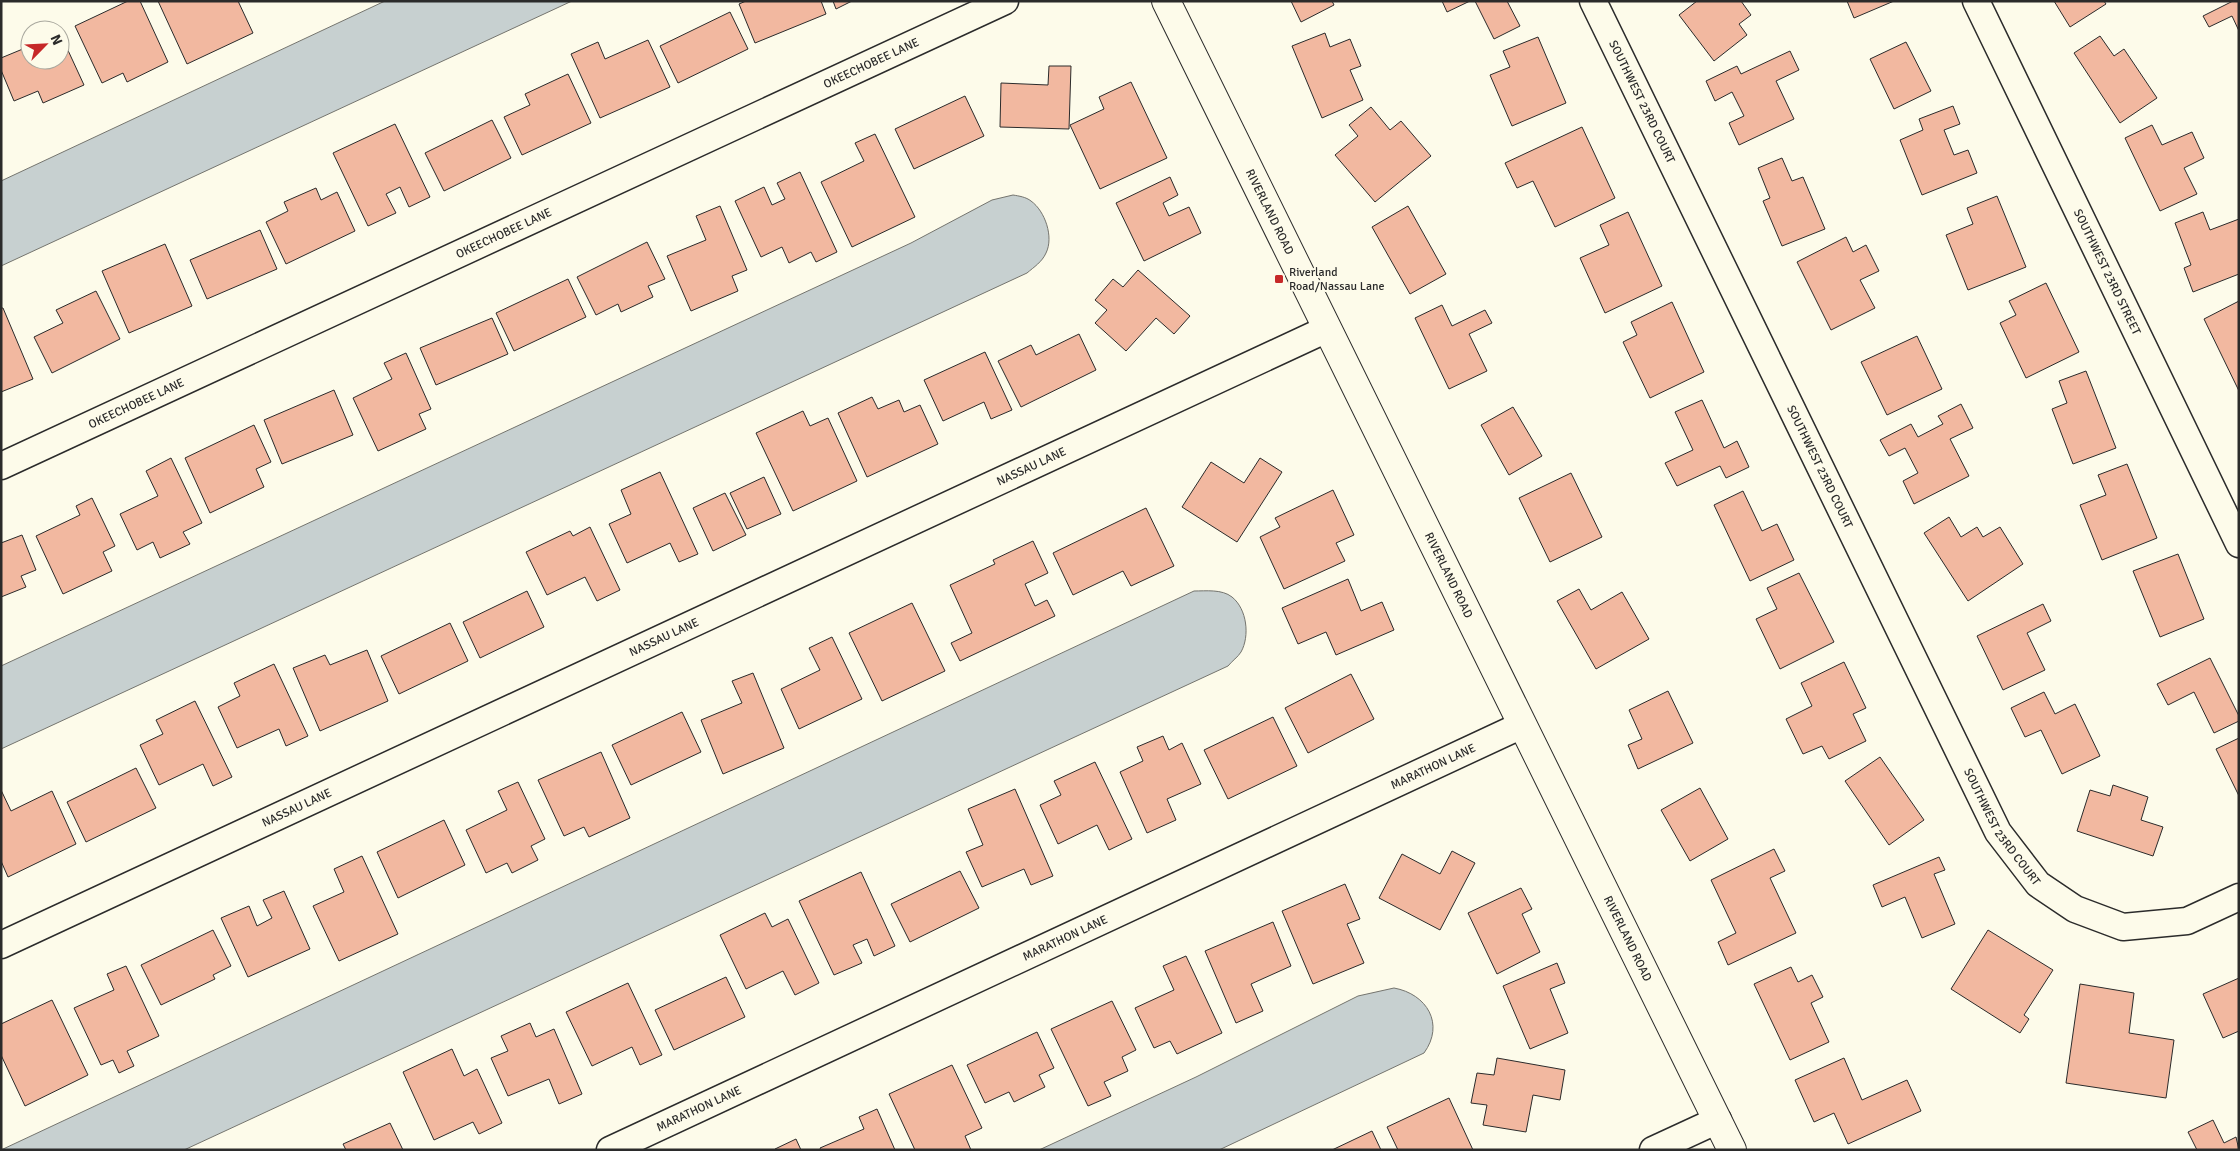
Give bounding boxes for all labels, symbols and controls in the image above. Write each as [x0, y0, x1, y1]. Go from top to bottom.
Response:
north arrow [20, 20, 70, 70]
text: N [47, 32, 66, 48]
street label: OKEECHOBEE LANE [821, 34, 922, 92]
street label: SOUTHWEST 23RD COURT [1606, 38, 1678, 166]
street label: RIVERLAND ROAD [1242, 166, 1297, 257]
street label: OKEECHOBEE LANE [453, 204, 554, 262]
street label: SOUTHWEST 23RD STREET [2070, 206, 2144, 337]
place label: Riverland Road/Nassau Lane [1289, 265, 1385, 294]
marker: Riverland Road/Nassau Lane [1273, 273, 1285, 285]
street label: OKEECHOBEE LANE [86, 375, 187, 432]
street label: SOUTHWEST 23RD COURT [1784, 403, 1856, 531]
street label: NASSAU LANE [994, 444, 1069, 489]
street label: RIVERLAND ROAD [1421, 530, 1476, 621]
street label: NASSAU LANE [627, 614, 701, 660]
street label: MARATHON LANE [1388, 740, 1478, 793]
street label: SOUTHWEST 23RD COURT [1961, 766, 2044, 888]
street label: NASSAU LANE [259, 785, 334, 830]
street label: RIVERLAND ROAD [1600, 893, 1655, 984]
street label: MARATHON LANE [1020, 912, 1110, 964]
street label: MARATHON LANE [654, 1082, 744, 1135]

